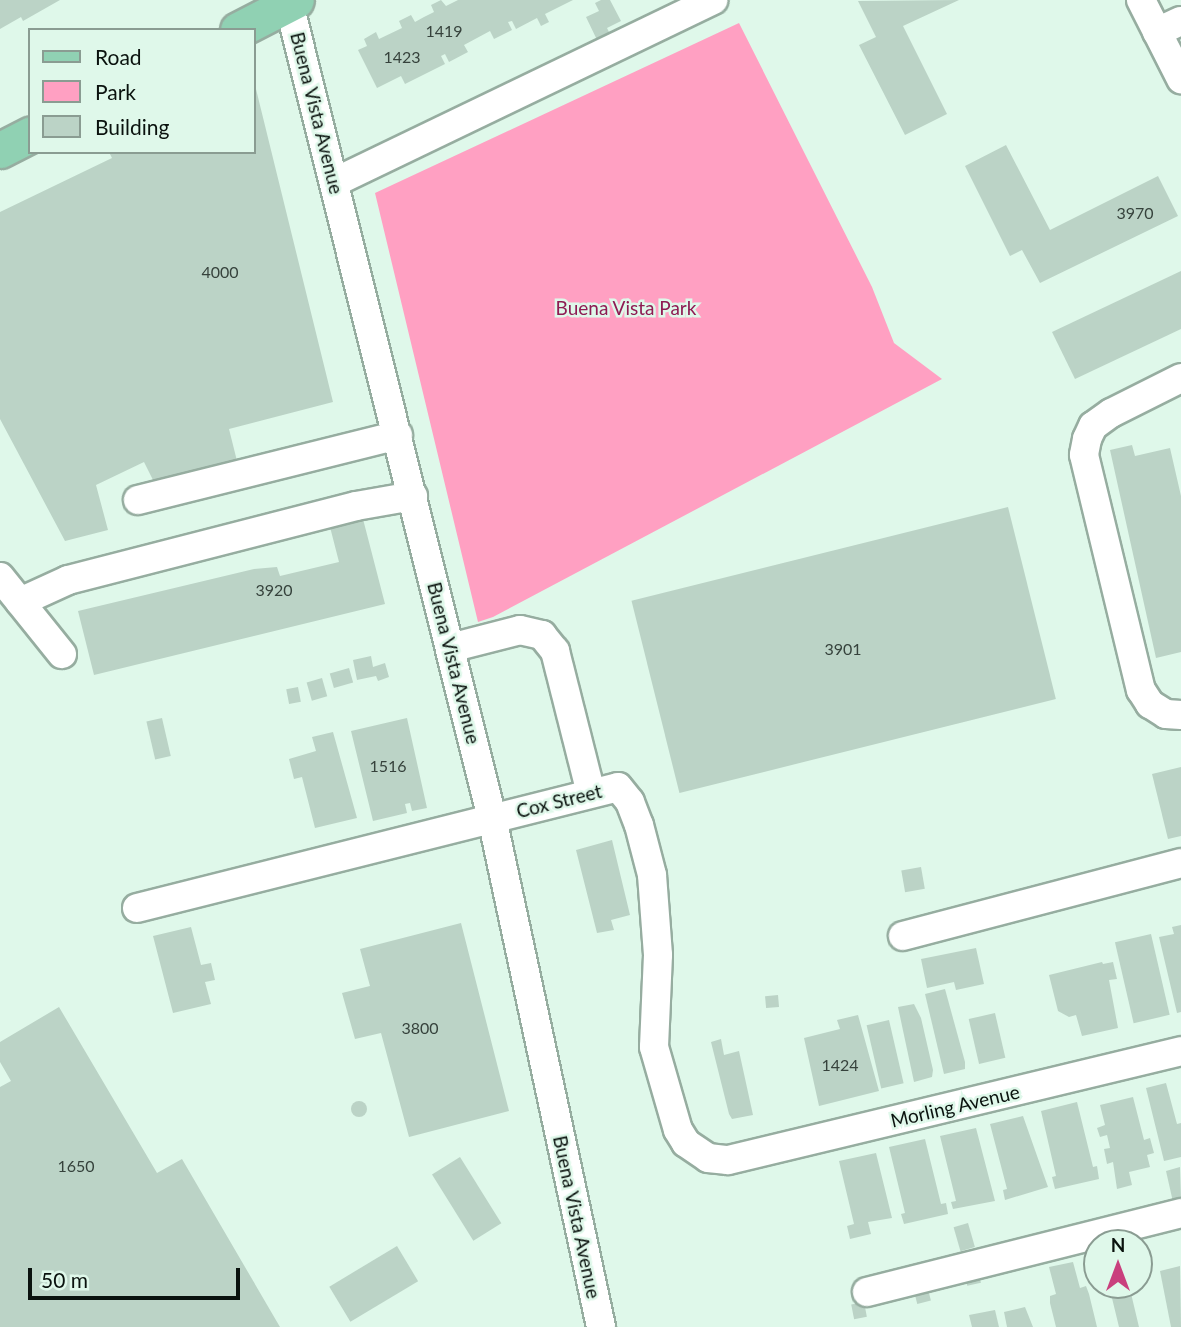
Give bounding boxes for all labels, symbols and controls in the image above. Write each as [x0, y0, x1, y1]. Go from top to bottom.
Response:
house number: 1419 [425, 21, 463, 41]
legend [28, 28, 256, 154]
street label: Buena Vista Avenue [286, 29, 348, 197]
text: Road [95, 44, 142, 69]
house number: 1423 [383, 47, 421, 67]
text: Park [95, 79, 136, 104]
text: Building [95, 114, 170, 139]
house number: 3970 [1116, 203, 1154, 223]
house number: 4000 [201, 262, 239, 282]
park label: Buena Vista Park [555, 297, 697, 319]
street label: Buena Vista Avenue [423, 579, 485, 747]
house number: 3920 [255, 580, 293, 600]
house number: 3901 [824, 639, 862, 659]
house number: 1516 [369, 756, 407, 776]
street label: Cox Street [514, 779, 604, 823]
house number: 3800 [401, 1018, 439, 1038]
house number: 1424 [821, 1055, 859, 1075]
street label: Morling Avenue [888, 1080, 1022, 1132]
street label: Buena Vista Avenue [548, 1133, 606, 1301]
house number: 1650 [57, 1156, 95, 1176]
north arrow [1083, 1229, 1153, 1299]
text: N [1111, 1233, 1125, 1256]
scale bar [32, 1254, 243, 1298]
text: 50 m [41, 1267, 88, 1292]

